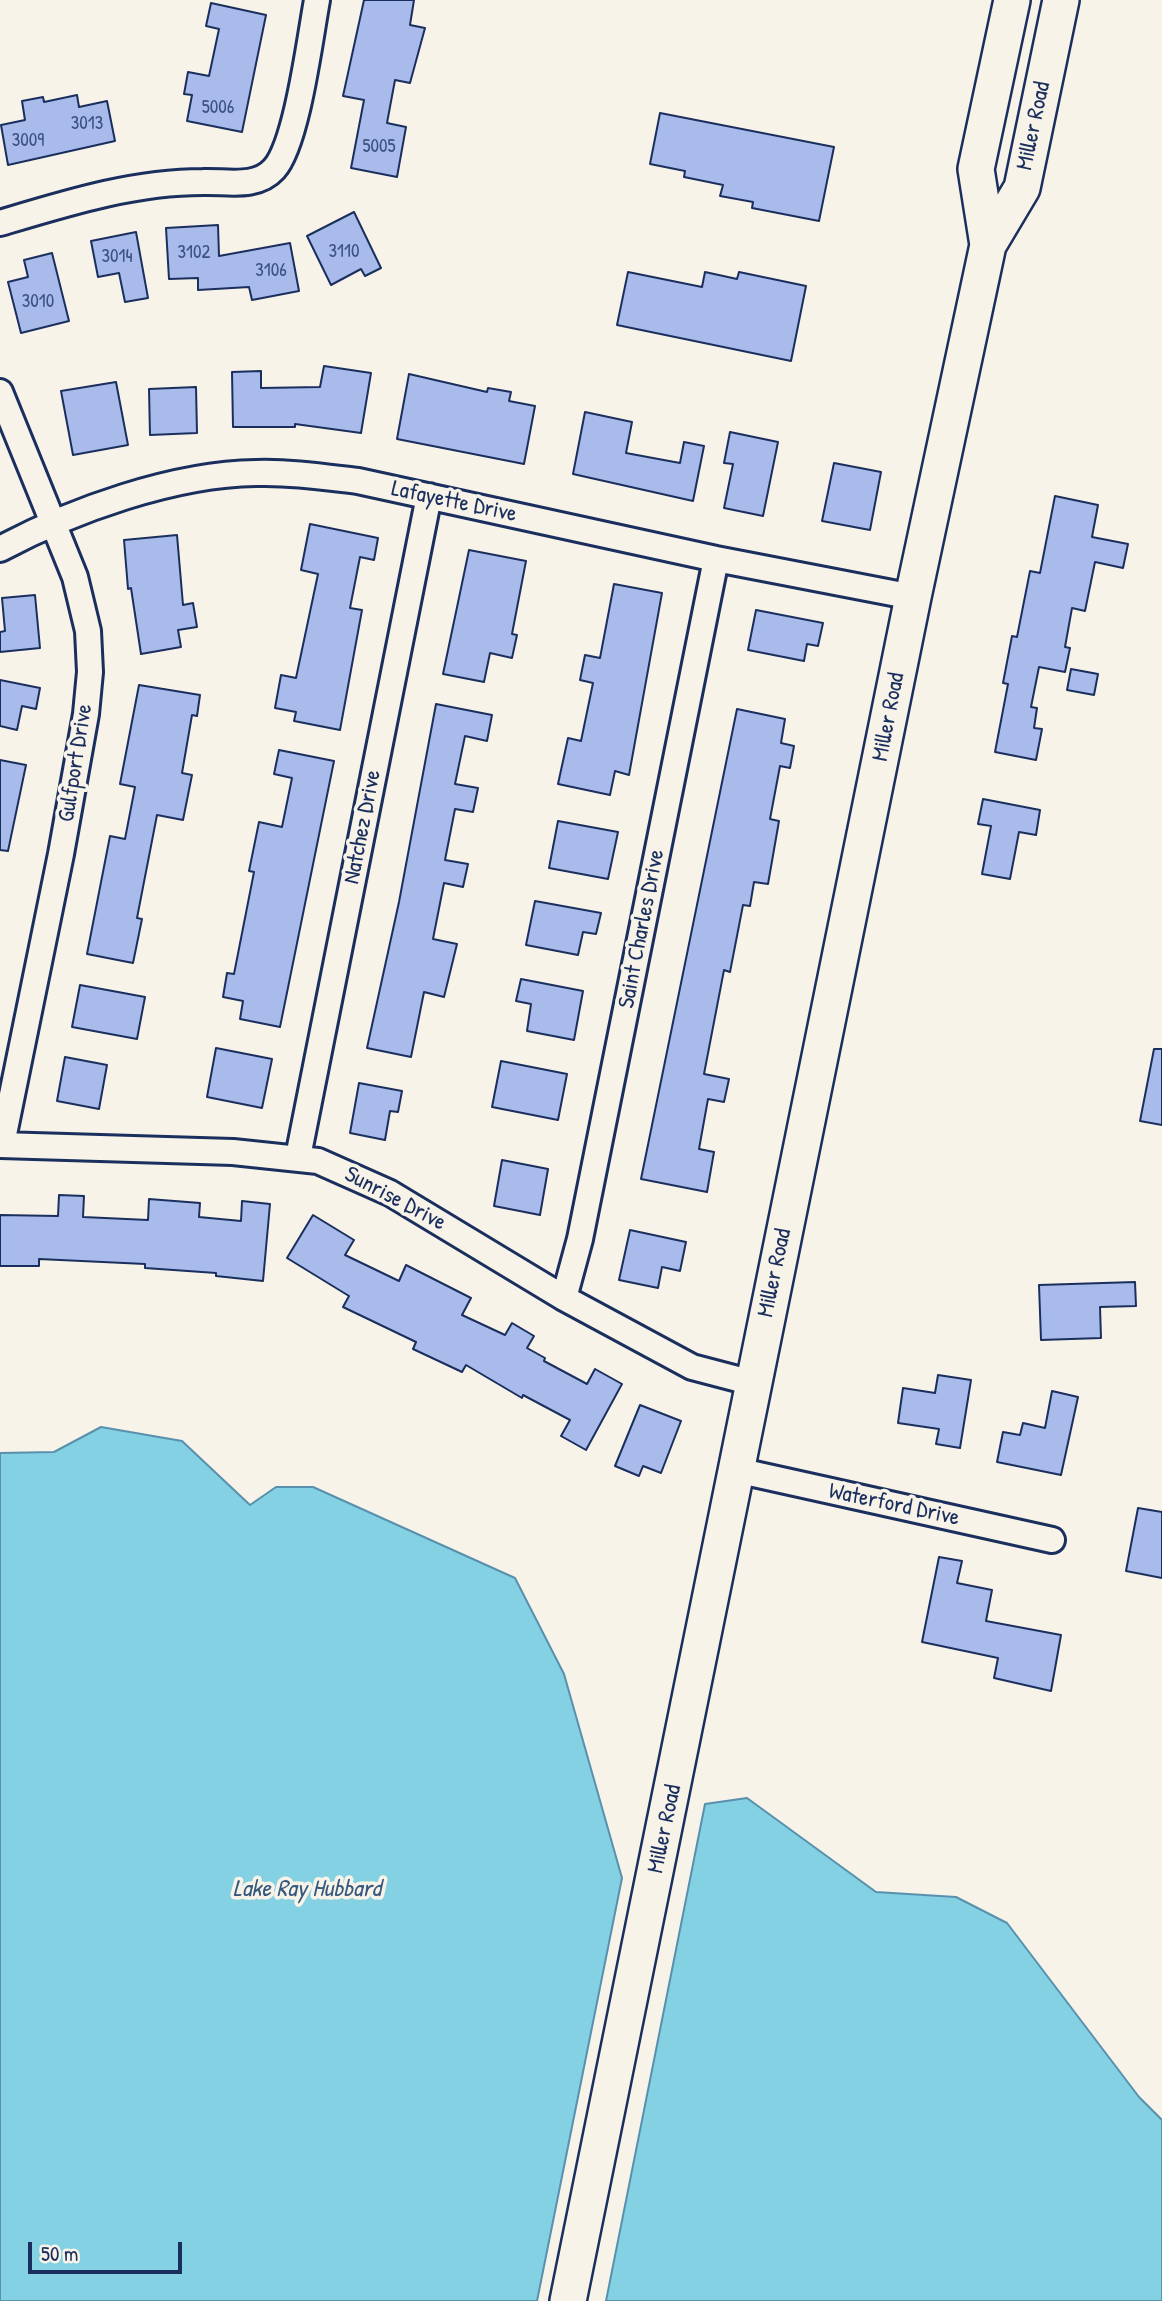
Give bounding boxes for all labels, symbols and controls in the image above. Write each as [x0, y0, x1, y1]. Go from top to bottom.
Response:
street label: Miller Road [1011, 79, 1057, 173]
house number: 5006 [202, 97, 234, 119]
house number: 3013 [71, 113, 103, 135]
house number: 3009 [12, 130, 44, 152]
house number: 5005 [362, 136, 396, 158]
house number: 3110 [329, 241, 359, 263]
house number: 3102 [178, 242, 210, 264]
house number: 3014 [101, 246, 133, 268]
house number: 3106 [255, 260, 287, 282]
house number: 3010 [22, 291, 54, 313]
street label: Lafayette Drive [389, 475, 519, 529]
street label: Miller Road [867, 670, 911, 764]
street label: Gulfport Drive [53, 702, 99, 824]
street label: Natchez Drive [338, 768, 388, 886]
street label: Saint Charles Drive [613, 847, 671, 1011]
street label: Sunrise Drive [340, 1161, 450, 1237]
street label: Miller Road [752, 1226, 798, 1320]
street label: Waterford Drive [826, 1478, 962, 1532]
street label: Miller Road [642, 1782, 688, 1876]
water label: Lake Ray Hubbard [233, 1876, 381, 1904]
scale bar [32, 2228, 186, 2272]
text: 50 m [41, 2239, 78, 2268]

